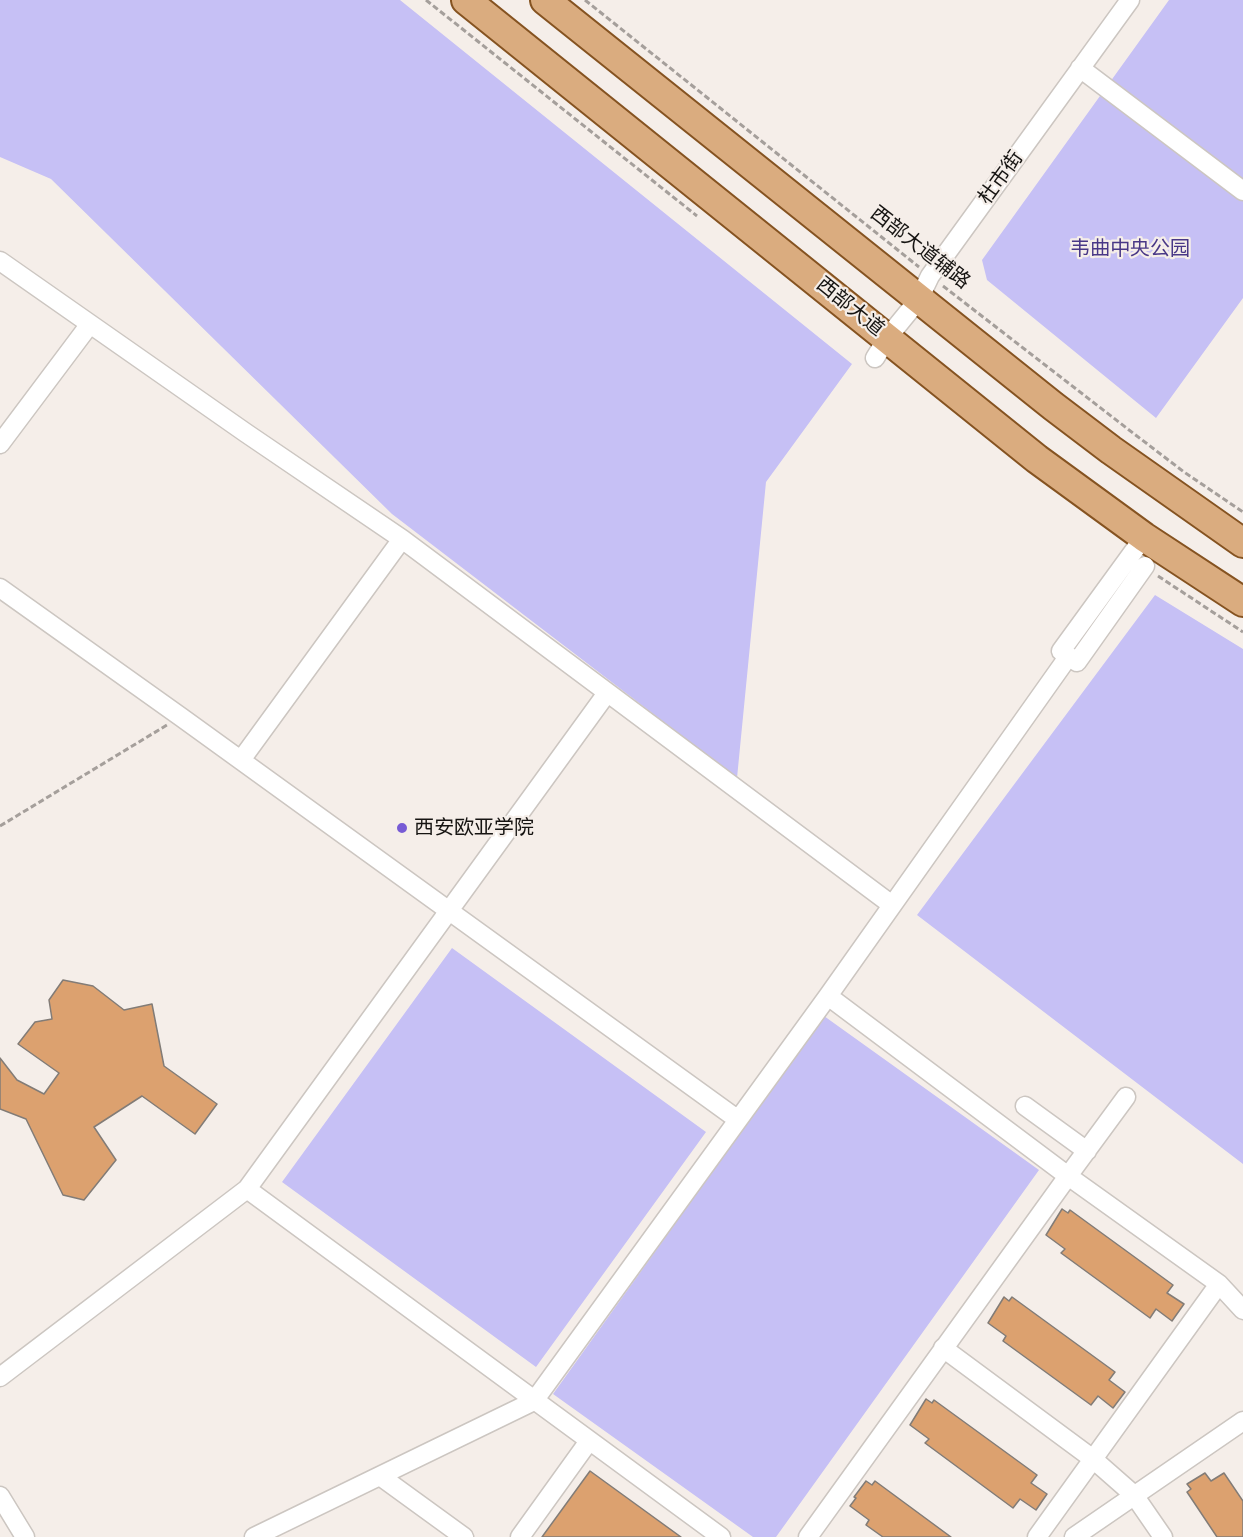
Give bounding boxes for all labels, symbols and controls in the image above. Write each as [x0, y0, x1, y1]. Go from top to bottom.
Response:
street label: 杜市街 [974, 147, 1028, 209]
street label: 西部大道辅路 [865, 202, 975, 294]
park label: 韦曲中央公园 [1070, 237, 1190, 261]
street label: 西部大道 [811, 273, 889, 341]
place label: 西安欧亚学院 [414, 816, 534, 840]
marker: 西安欧亚学院 [395, 821, 409, 835]

